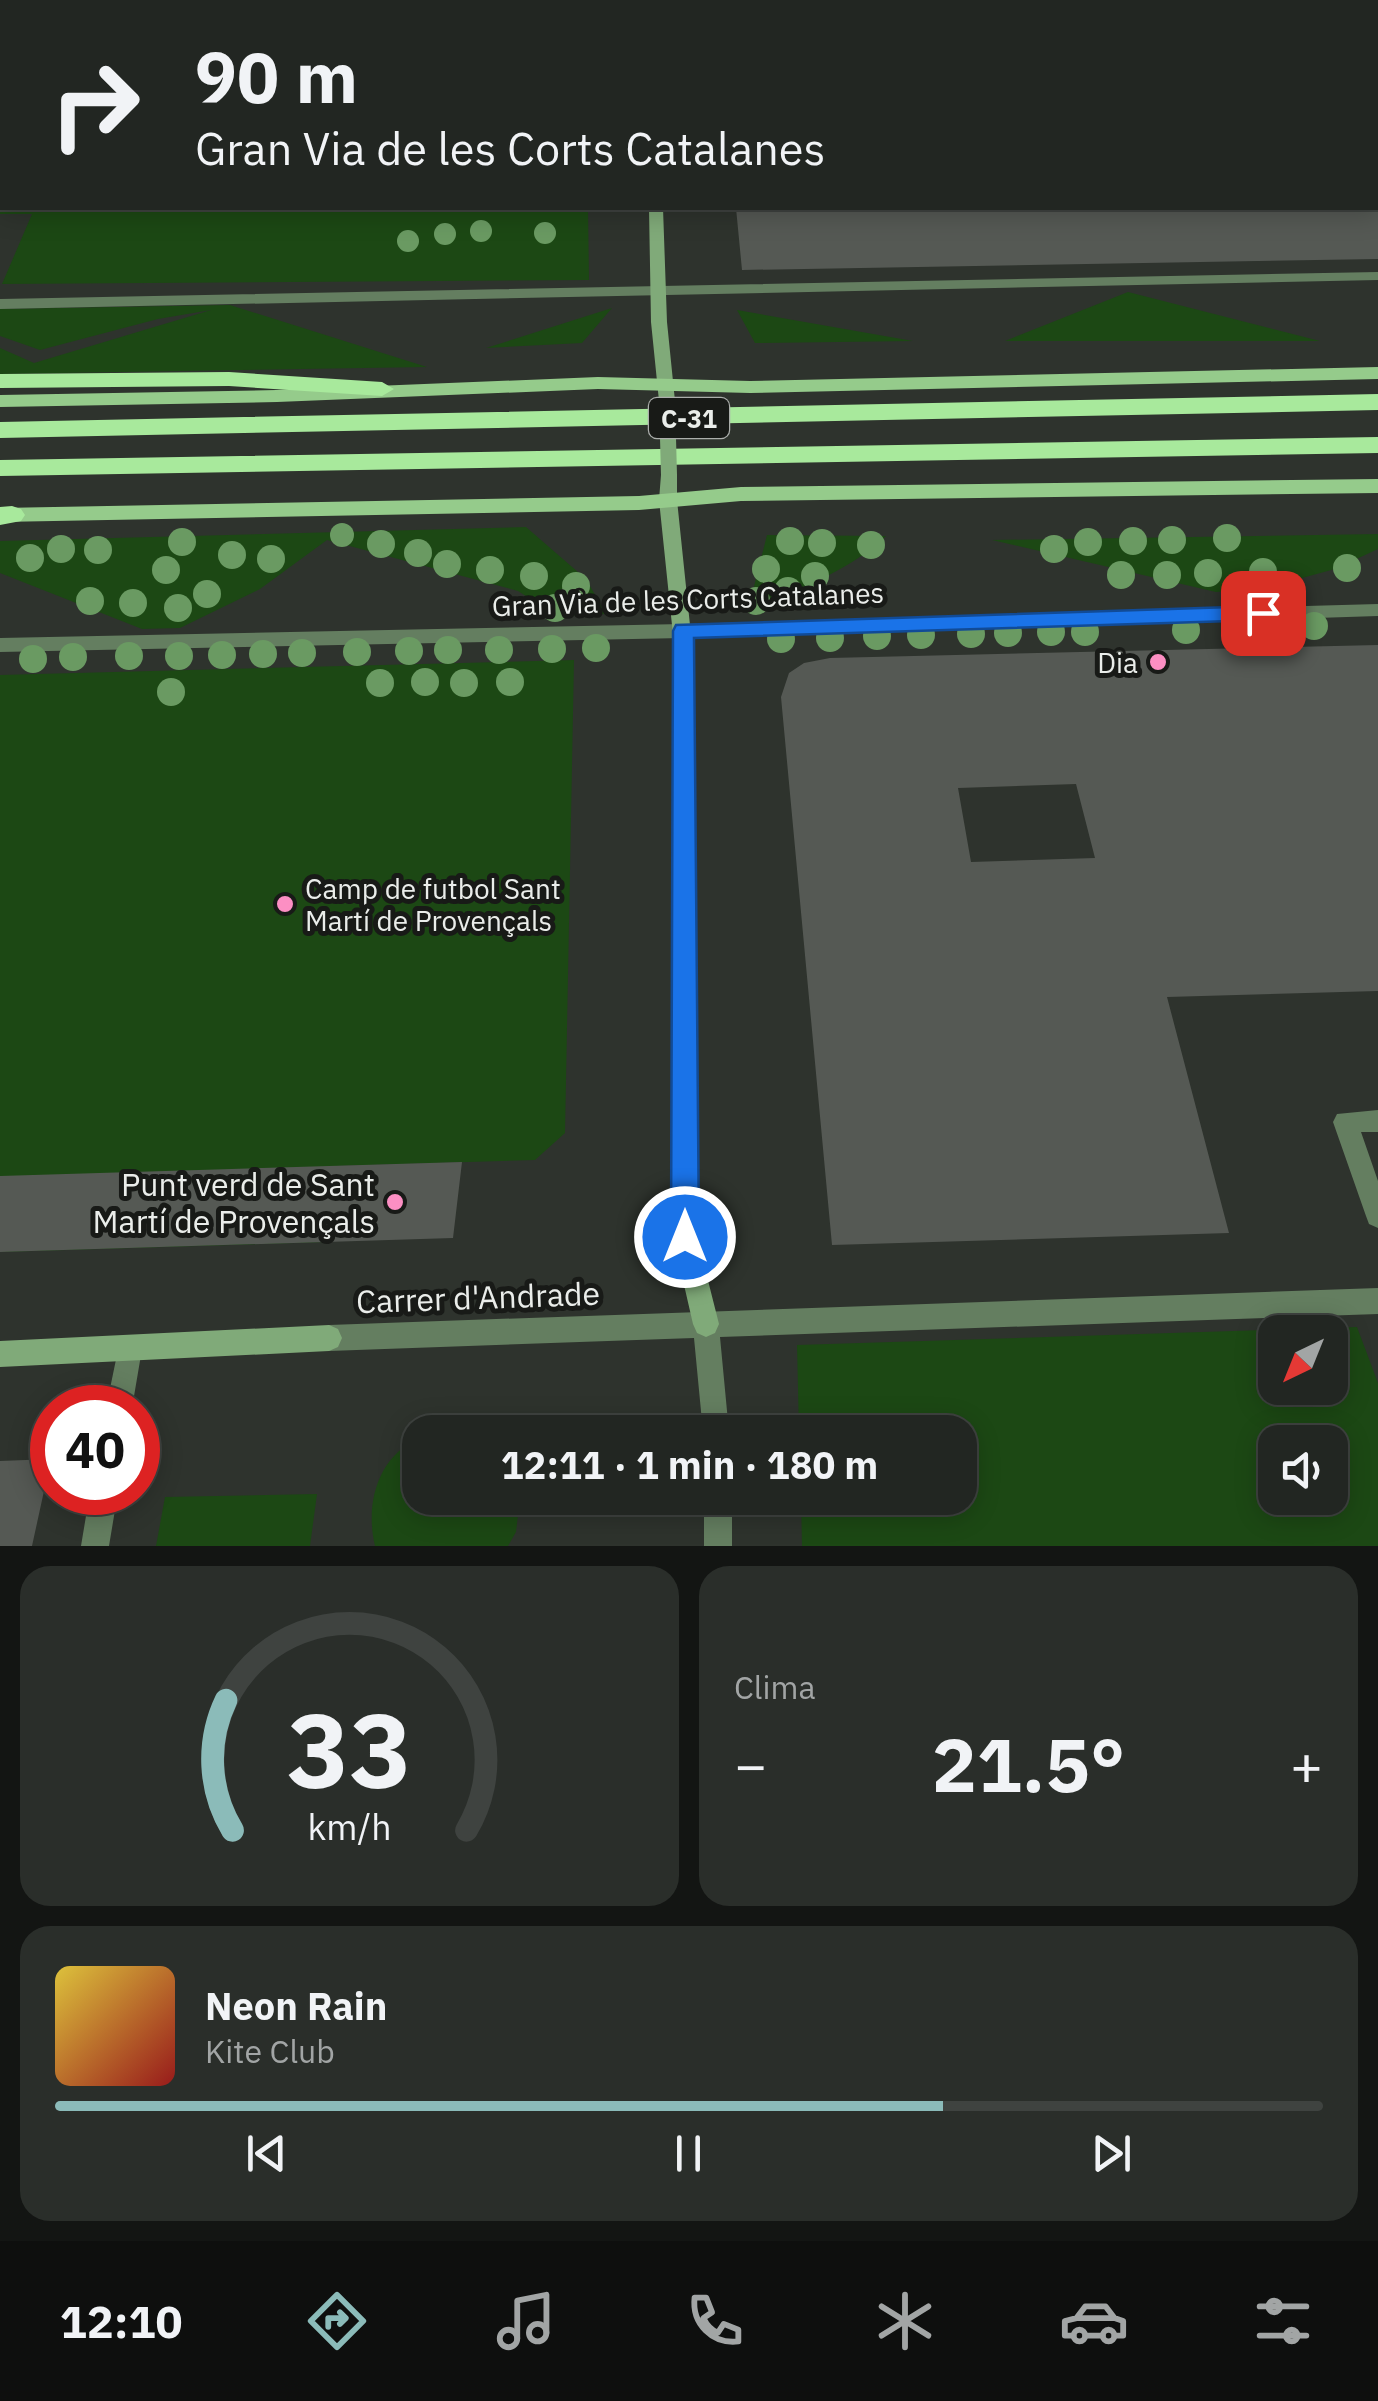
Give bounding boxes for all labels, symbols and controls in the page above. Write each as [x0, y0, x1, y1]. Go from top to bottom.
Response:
text: 90 m [195, 31, 358, 122]
icon: right [30, 40, 160, 170]
text: Gran Via de les Corts Catalanes [195, 119, 825, 177]
road number: C-31 [649, 398, 729, 438]
pin [1221, 571, 1306, 656]
street label: Gran Via de les Corts Catalanes [491, 574, 885, 624]
icon: arrive [1236, 586, 1291, 641]
place label: Dia [1097, 644, 1138, 681]
marker: Dia [1147, 651, 1169, 673]
place label: Camp de futbol Sant Martí de Provençals [305, 870, 561, 939]
marker: Camp de futbol Sant Martí de Provençals [274, 893, 296, 915]
place label: Punt verd de Sant Martí de Provençals [93, 1163, 375, 1242]
position arrow [633, 1185, 737, 1289]
marker: Punt verd de Sant Martí de Provençals [384, 1191, 406, 1213]
street label: Carrer d'Andrade [355, 1272, 601, 1322]
north arrow [1258, 1315, 1348, 1405]
map controls [1258, 1315, 1348, 1515]
speed limit sign: 40 [30, 1385, 160, 1515]
button: sound [1258, 1425, 1348, 1515]
text: 12:11 · 1 min · 180 m [501, 1440, 878, 1489]
text: Clima [734, 1666, 816, 1708]
text: 33 [287, 1681, 412, 1817]
text: 21.5° [932, 1715, 1125, 1813]
text: − [734, 1729, 767, 1800]
text: + [1290, 1729, 1323, 1800]
text: km/h [307, 1803, 392, 1850]
text: Neon Rain [205, 1981, 387, 2030]
text: Kite Club [205, 2030, 335, 2072]
icon: previous [239, 2126, 294, 2181]
icon: pause [661, 2126, 716, 2181]
icon: next [1084, 2126, 1139, 2181]
icon: directions [302, 2286, 372, 2356]
icon: music [491, 2286, 561, 2356]
icon: phone [680, 2286, 750, 2356]
icon: climate [870, 2286, 940, 2356]
icon: car [1059, 2286, 1129, 2356]
icon: filters [1248, 2286, 1318, 2356]
text: 12:10 [60, 2292, 183, 2350]

